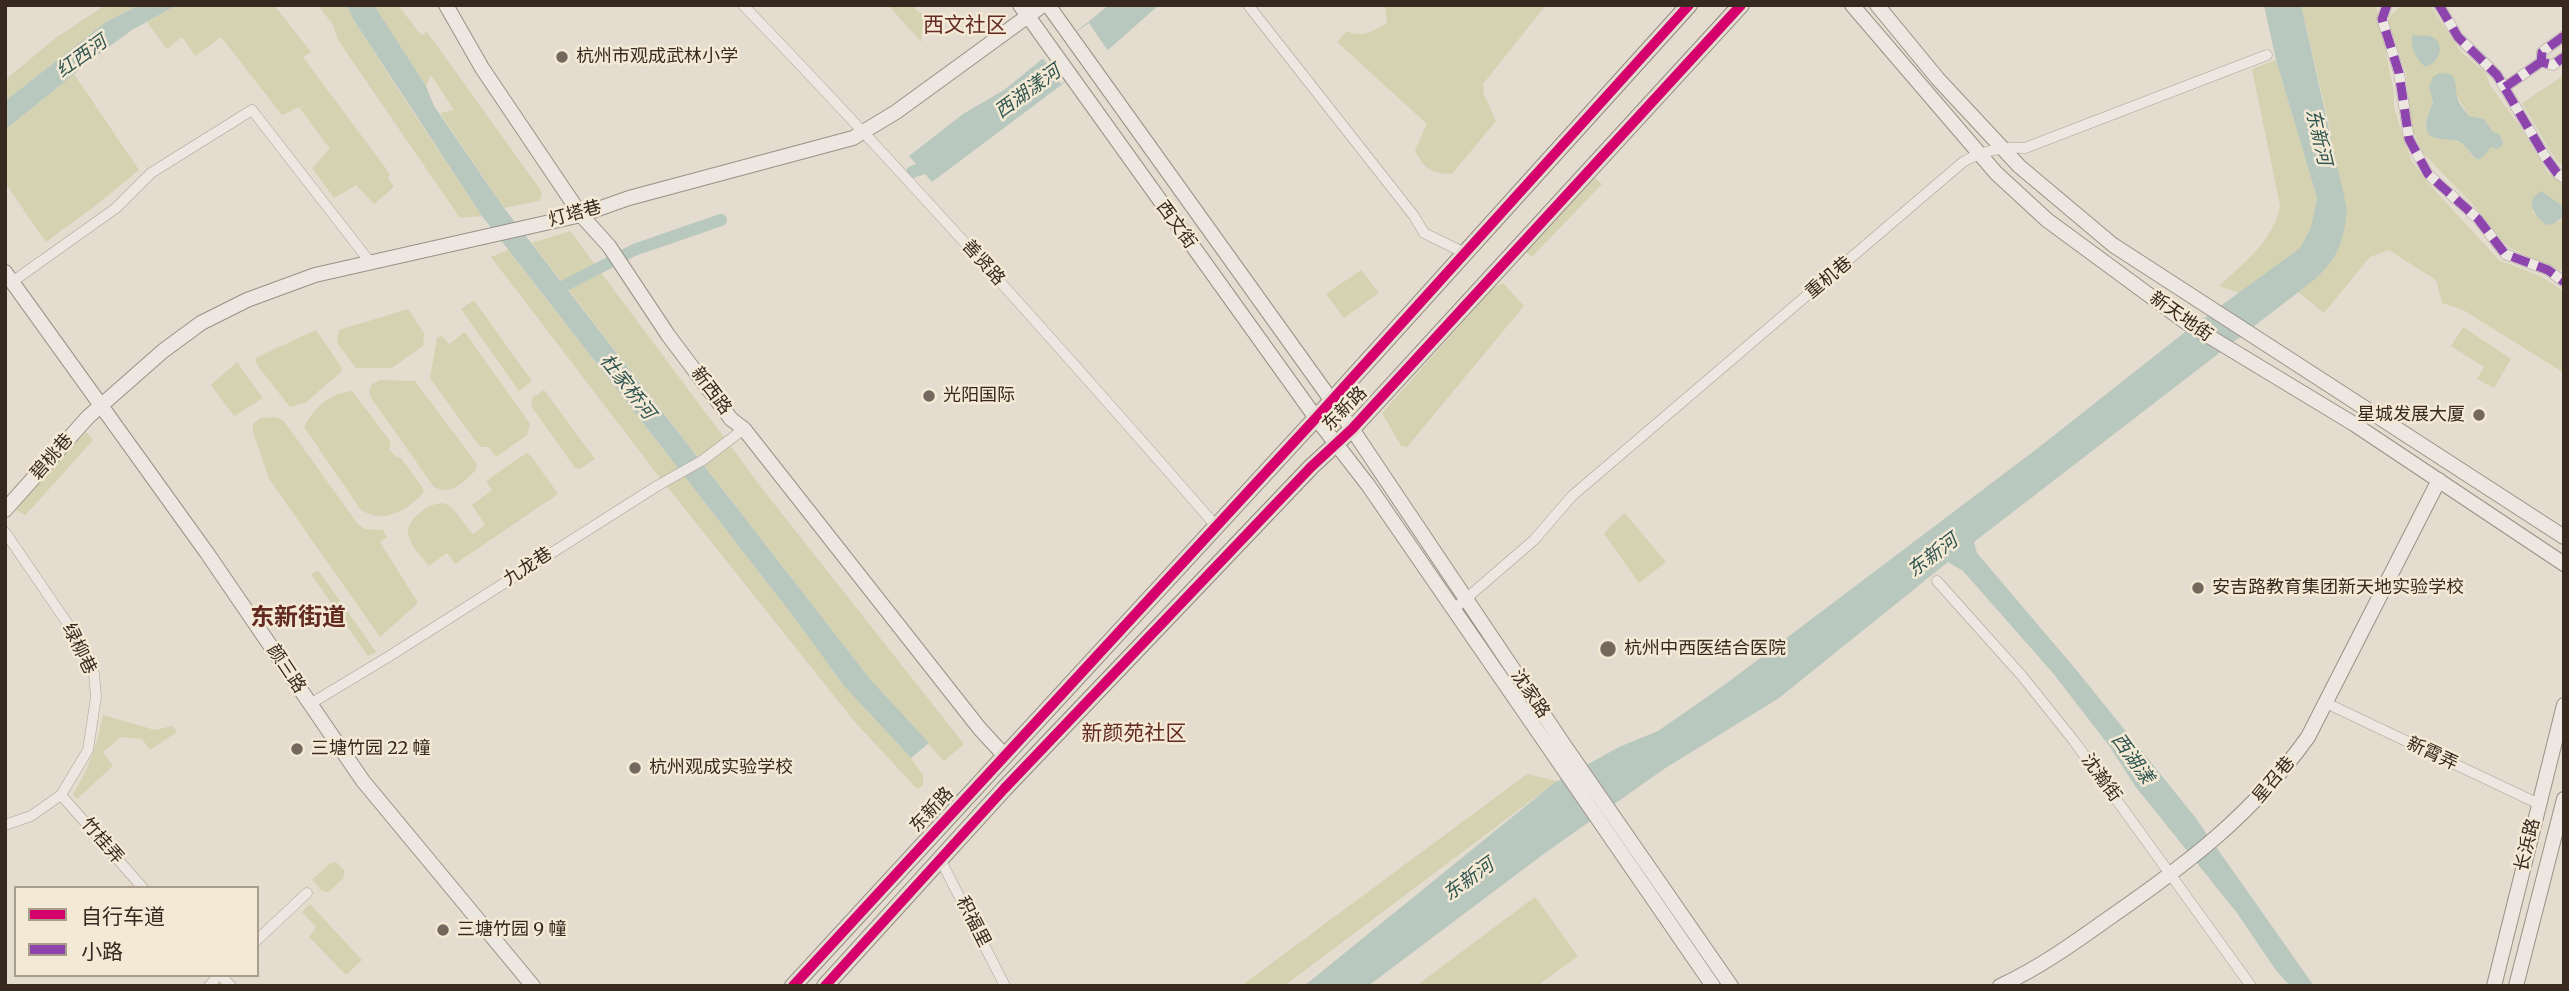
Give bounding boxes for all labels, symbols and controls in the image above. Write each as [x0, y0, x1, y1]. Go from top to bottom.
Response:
district label: 西文社区 [923, 13, 1007, 39]
water label: 红西河 [52, 31, 112, 83]
place label: 杭州市观成武林小学 [576, 46, 738, 68]
marker: 杭州市观成武林小学 [554, 49, 570, 65]
water label: 西湖漾河 [991, 60, 1065, 124]
water label: 东新河 [2300, 107, 2336, 167]
street label: 灯塔巷 [546, 197, 604, 231]
street label: 西文街 [1151, 197, 1201, 253]
street label: 善贤路 [957, 236, 1009, 290]
street label: 重机巷 [1801, 252, 1857, 304]
street label: 新天地街 [2145, 288, 2217, 346]
water label: 杜家桥河 [595, 350, 659, 424]
street label: 新西路 [686, 363, 736, 419]
street label: 东新路 [1318, 382, 1372, 436]
place label: 光阳国际 [943, 385, 1015, 407]
marker: 光阳国际 [921, 388, 937, 404]
place label: 星城发展大厦 [2357, 404, 2465, 426]
marker: 星城发展大厦 [2471, 407, 2487, 423]
street label: 碧桃巷 [26, 430, 78, 484]
water label: 东新河 [1903, 530, 1963, 582]
street label: 九龙巷 [499, 543, 557, 591]
place label: 安吉路教育集团新天地实验学校 [2212, 577, 2464, 599]
marker: 安吉路教育集团新天地实验学校 [2190, 580, 2206, 596]
district label: 东新街道 [250, 604, 346, 632]
street label: 绿柳巷 [57, 620, 101, 678]
place label: 杭州中西医结合医院 [1624, 638, 1786, 660]
marker: 杭州中西医结合医院 [1598, 639, 1618, 659]
street label: 颜三路 [262, 641, 310, 697]
street label: 沈家路 [1506, 666, 1554, 722]
district label: 新颜苑社区 [1082, 721, 1186, 747]
water label: 西湖漾 [2106, 729, 2158, 789]
street label: 新霄弄 [2403, 733, 2461, 775]
place label: 三塘竹园 22 幢 [311, 738, 431, 760]
marker: 三塘竹园 22 幢 [289, 741, 305, 757]
street label: 沈瀚街 [2076, 750, 2126, 806]
street label: 星召巷 [2248, 752, 2300, 808]
place label: 杭州观成实验学校 [649, 757, 793, 779]
marker: 杭州观成实验学校 [627, 760, 643, 776]
street label: 东新路 [906, 783, 958, 837]
street label: 竹桂弄 [76, 814, 128, 868]
street label: 长浜路 [2511, 816, 2545, 874]
water label: 东新河 [1439, 854, 1499, 906]
legend [14, 886, 259, 977]
street label: 积福里 [951, 893, 995, 951]
text: 自行车道 [81, 903, 165, 930]
place label: 三塘竹园 9 幢 [457, 919, 566, 941]
marker: 三塘竹园 9 幢 [435, 922, 451, 938]
text: 小路 [81, 938, 123, 965]

